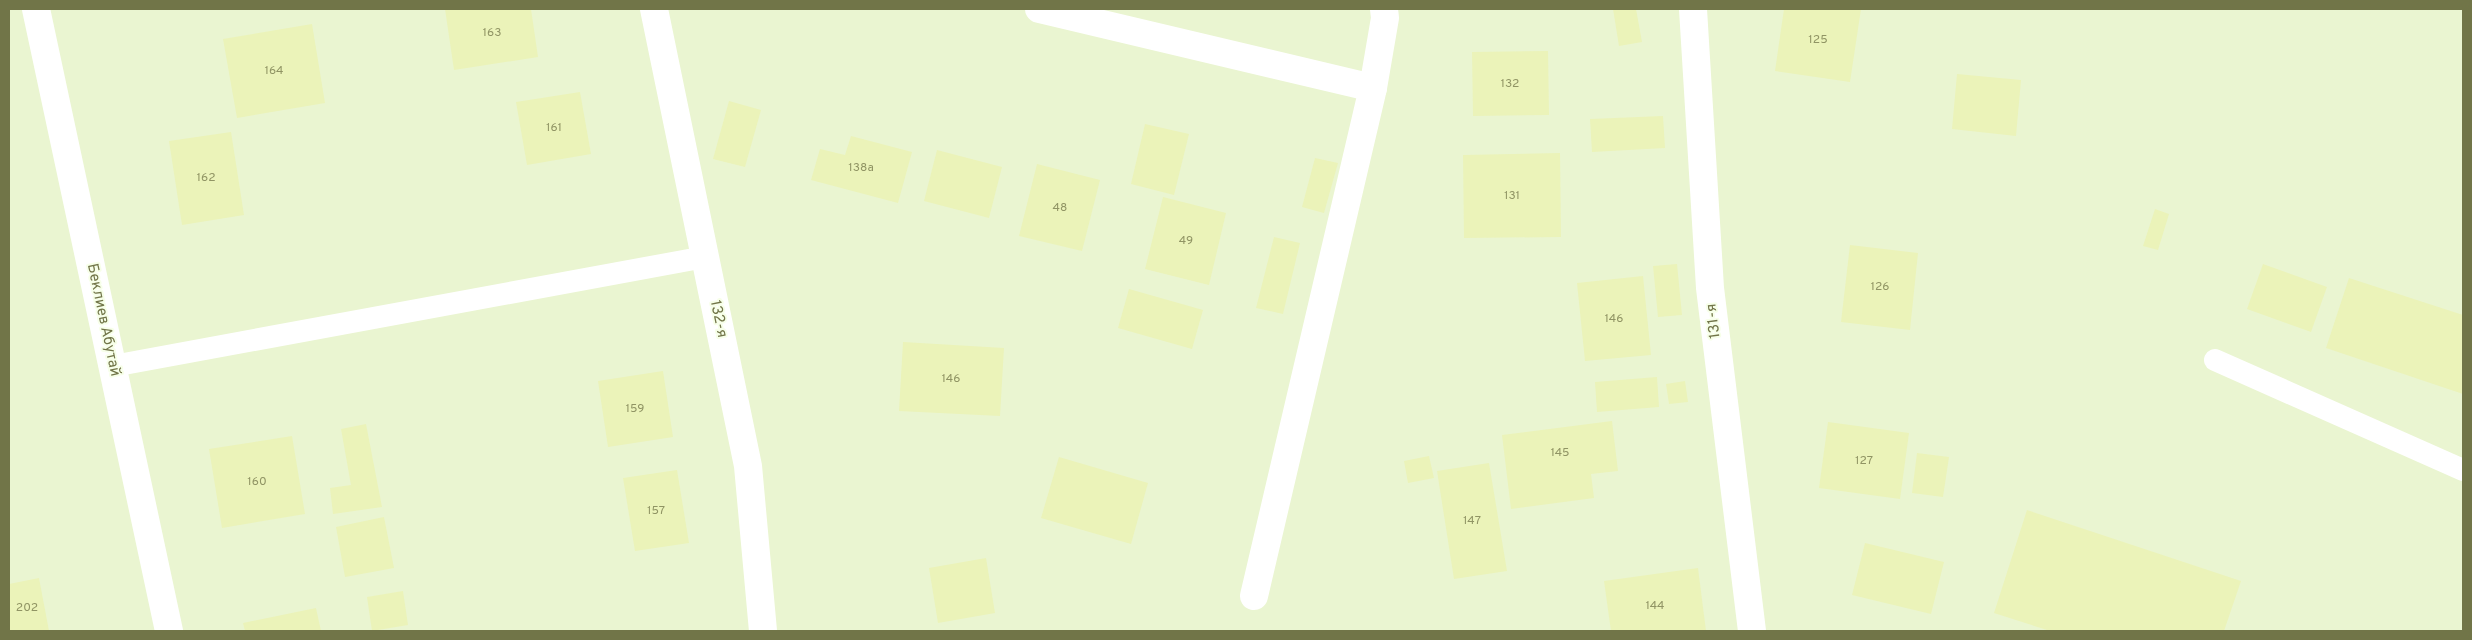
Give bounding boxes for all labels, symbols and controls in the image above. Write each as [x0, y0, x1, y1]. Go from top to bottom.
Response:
house number: 163 [483, 25, 501, 41]
house number: 125 [1808, 32, 1828, 48]
house number: 164 [264, 63, 284, 79]
house number: 132 [1501, 76, 1519, 92]
house number: 161 [546, 120, 562, 136]
house number: 138а [848, 160, 874, 176]
house number: 162 [197, 170, 215, 186]
house number: 131 [1504, 188, 1520, 204]
house number: 48 [1053, 200, 1067, 216]
house number: 49 [1179, 233, 1193, 249]
street label: Беклиев Абутай [82, 262, 124, 378]
house number: 126 [1871, 279, 1889, 295]
street label: 132-я [705, 299, 731, 339]
street label: 131-я [1702, 302, 1726, 340]
house number: 146 [1605, 311, 1623, 327]
house number: 146 [942, 371, 960, 387]
house number: 159 [626, 401, 644, 417]
house number: 145 [1550, 445, 1570, 461]
house number: 127 [1855, 453, 1873, 469]
house number: 160 [247, 474, 267, 490]
house number: 157 [647, 503, 665, 519]
house number: 147 [1463, 513, 1481, 529]
house number: 144 [1645, 598, 1665, 614]
house number: 202 [16, 600, 38, 616]

